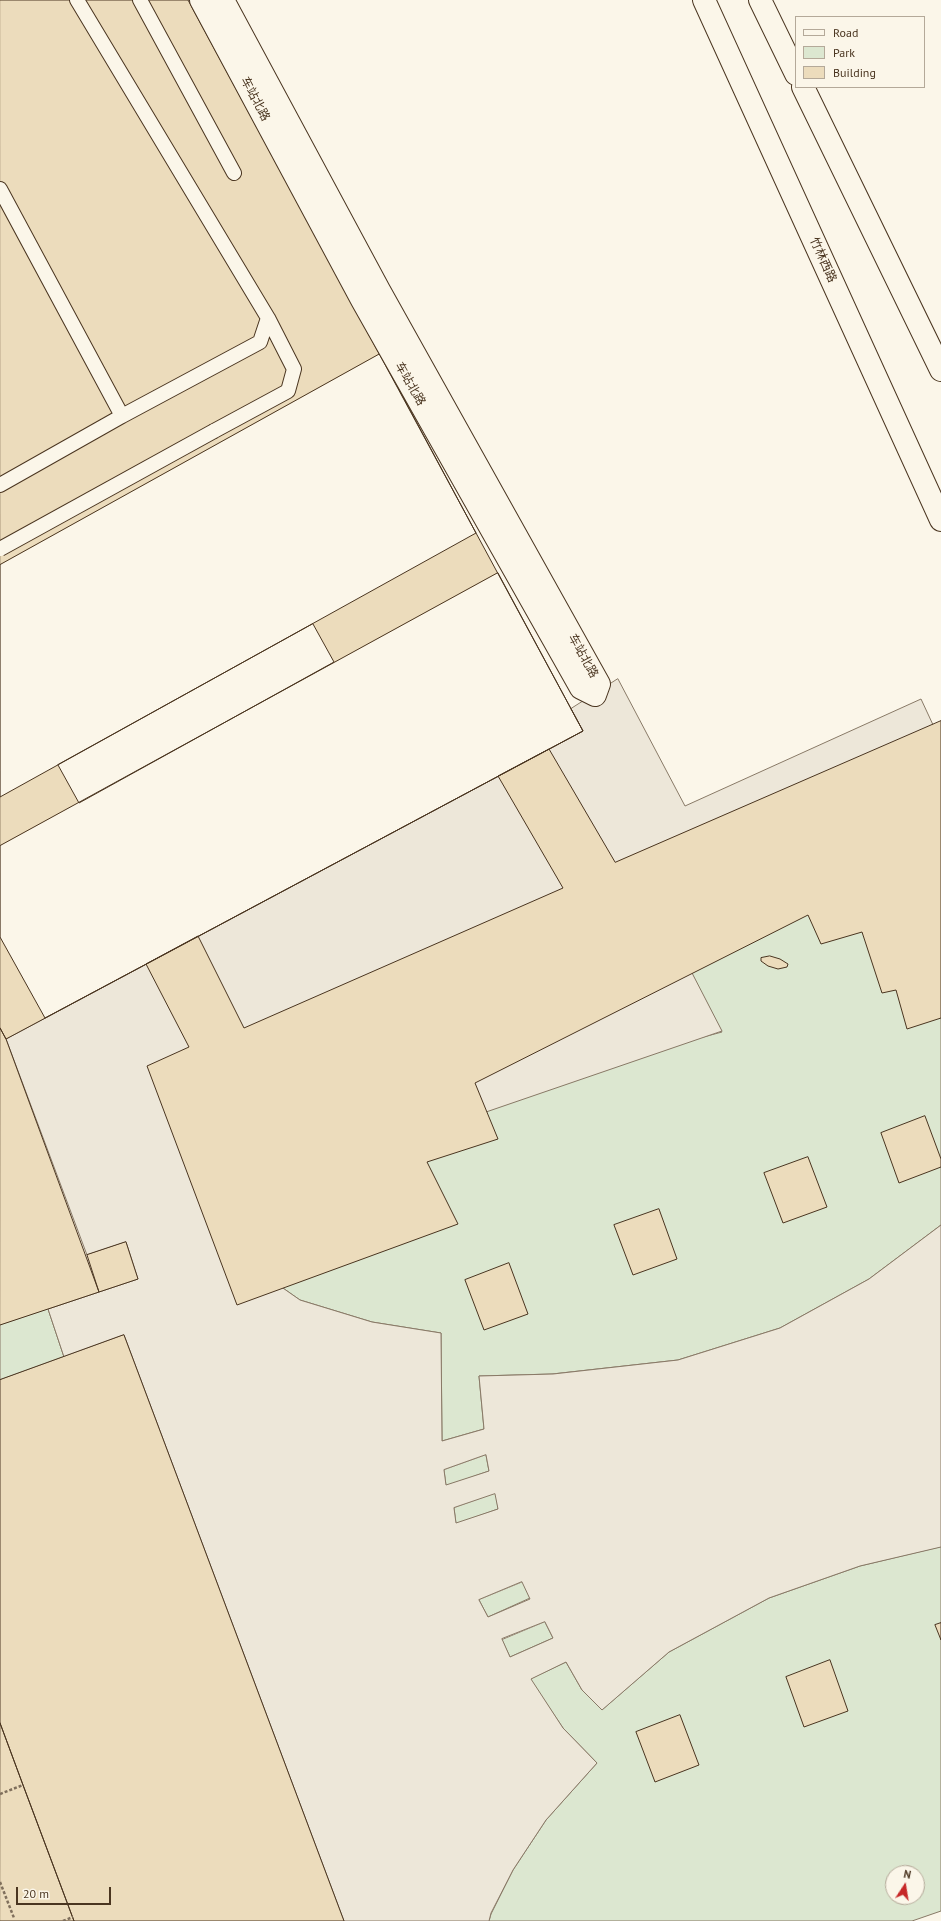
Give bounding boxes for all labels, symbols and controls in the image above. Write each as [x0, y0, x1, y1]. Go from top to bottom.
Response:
legend [795, 16, 925, 88]
text: Road [833, 25, 858, 40]
text: Park [833, 45, 855, 60]
text: Building [833, 65, 876, 80]
street label: 车站北路 [237, 74, 273, 124]
street label: 竹林西路 [807, 235, 839, 285]
street label: 车站北路 [392, 360, 428, 408]
street label: 车站北路 [565, 632, 601, 680]
north arrow [885, 1865, 925, 1905]
text: N [902, 1867, 912, 1882]
scale bar [18, 1879, 113, 1905]
text: 20 m [23, 1886, 49, 1901]

